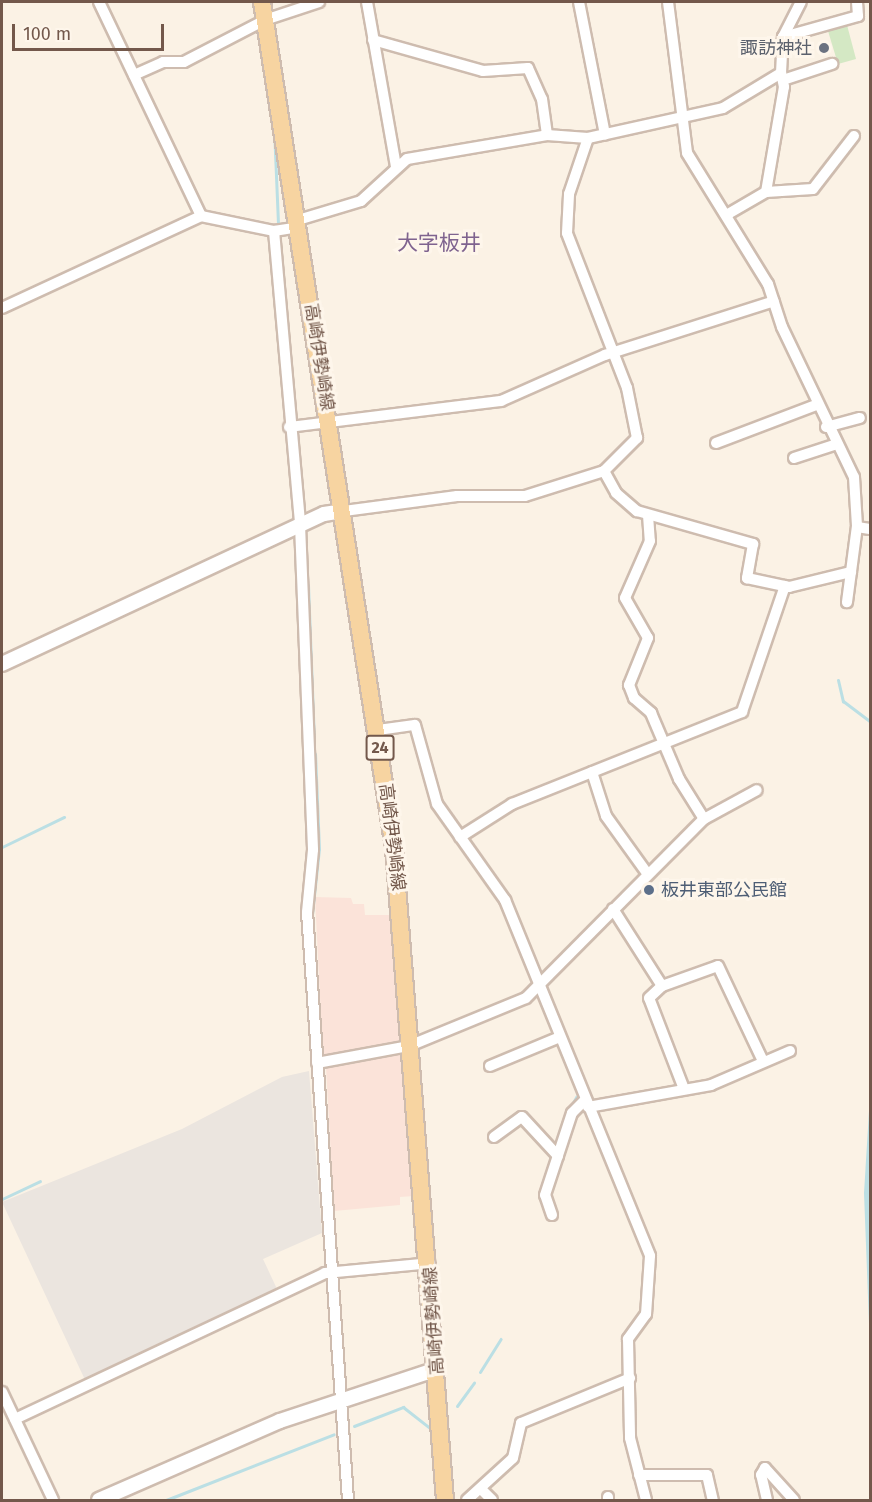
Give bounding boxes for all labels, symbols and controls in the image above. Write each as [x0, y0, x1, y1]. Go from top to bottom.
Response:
scale bar [15, 12, 166, 50]
text: 100 m [23, 23, 71, 45]
place label: 諏訪神社 [740, 37, 812, 59]
marker: 諏訪神社 [817, 41, 831, 55]
district label: 大字板井 [397, 230, 481, 256]
street label: 高崎伊勢崎線 [300, 302, 338, 412]
road number: 24 [365, 735, 395, 761]
street label: 高崎伊勢崎線 [375, 782, 409, 892]
place label: 板井東部公民館 [661, 879, 787, 901]
marker: 板井東部公民館 [642, 883, 656, 897]
street label: 高崎伊勢崎線 [419, 1266, 449, 1376]

